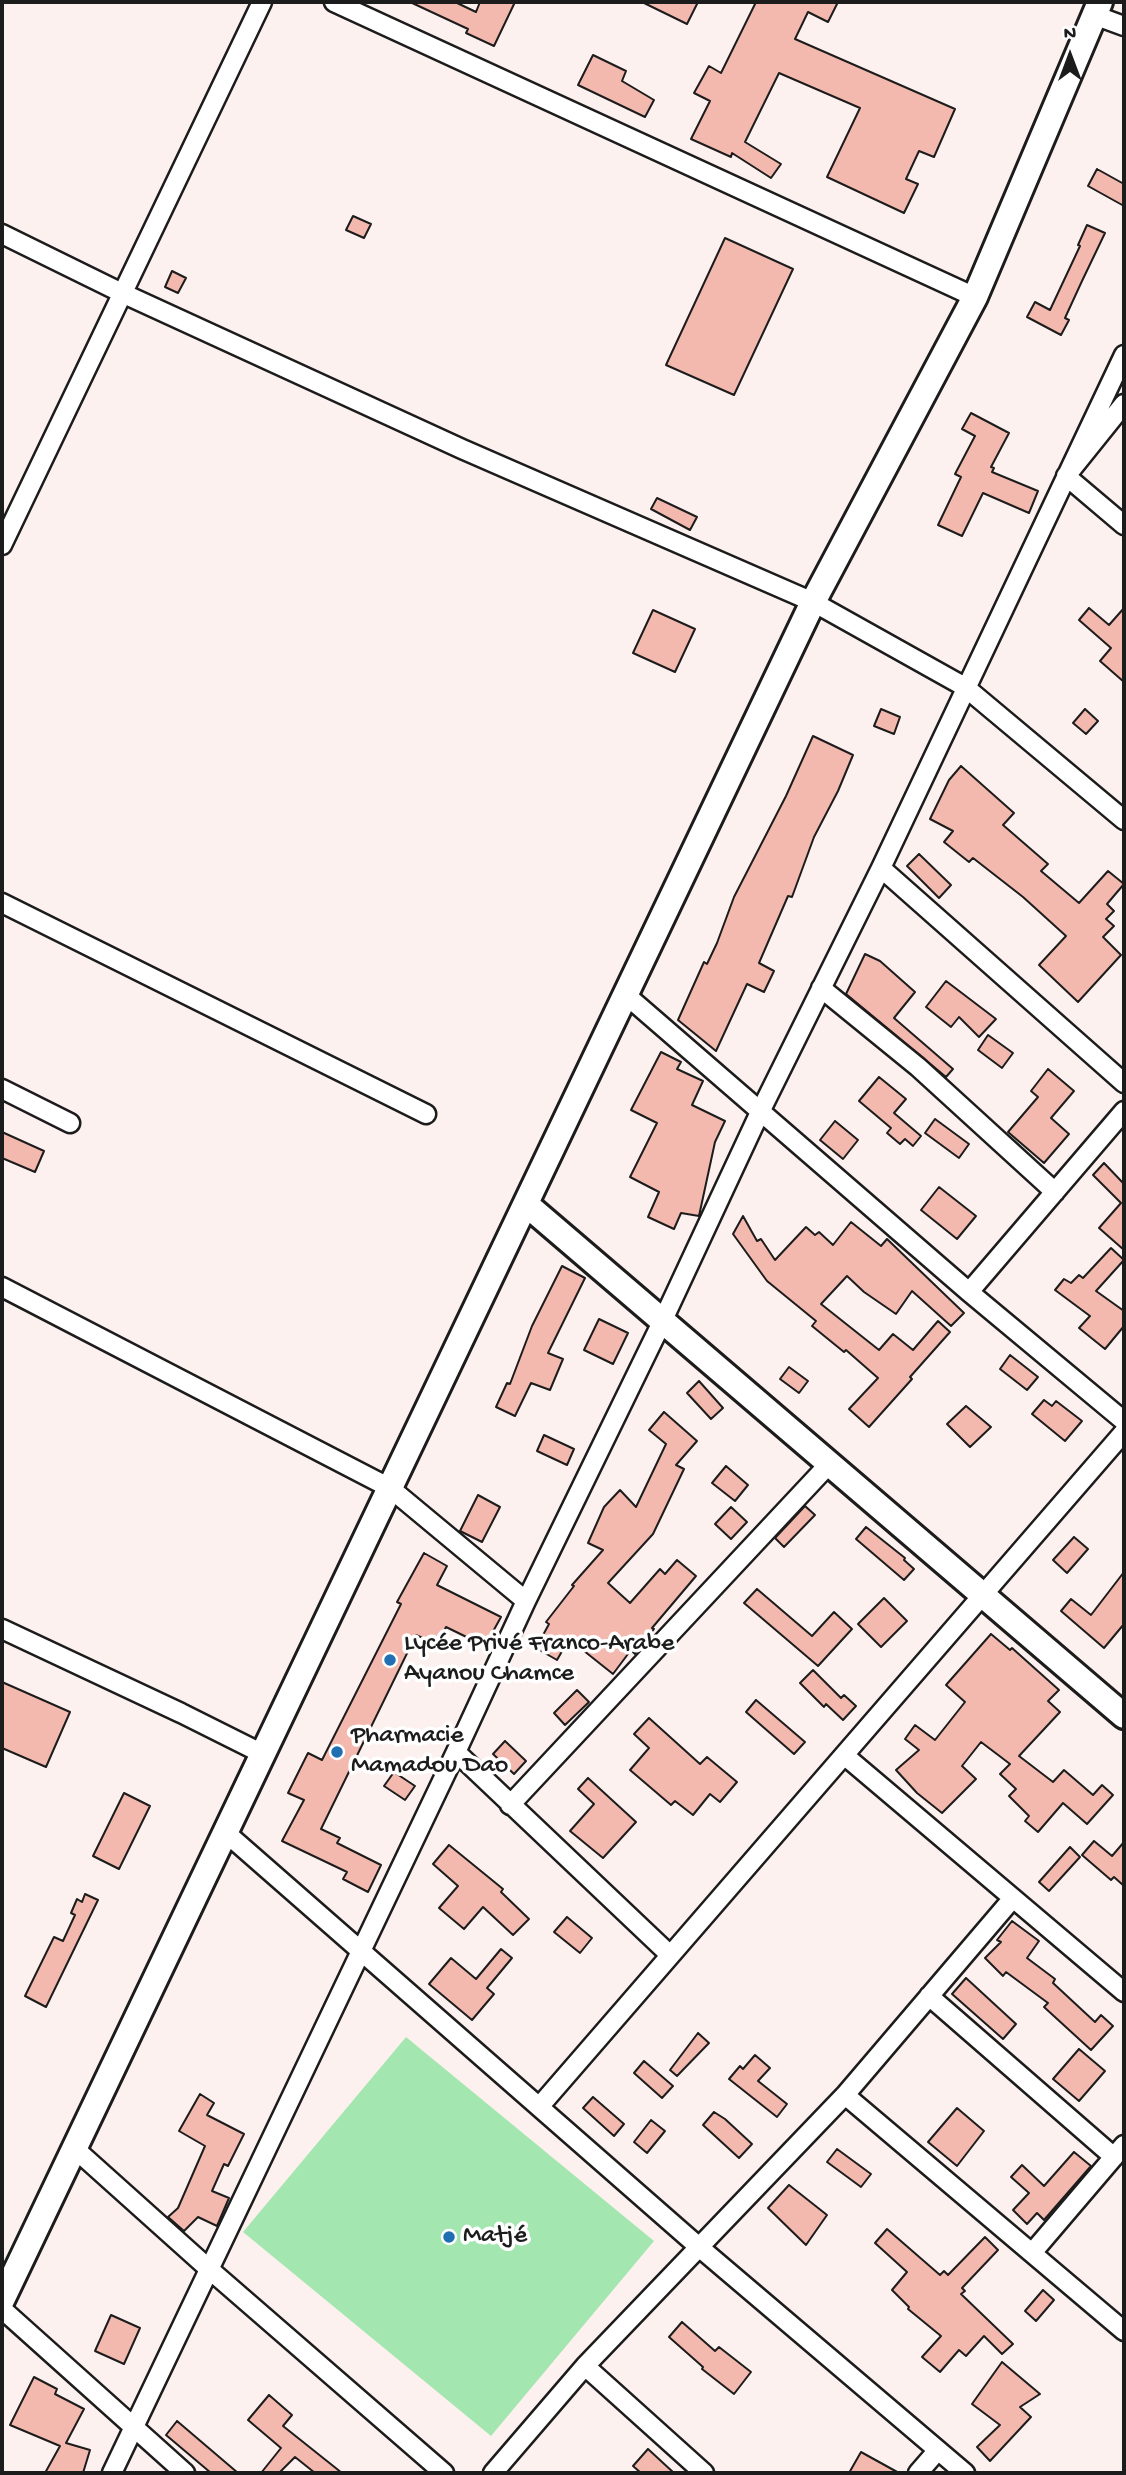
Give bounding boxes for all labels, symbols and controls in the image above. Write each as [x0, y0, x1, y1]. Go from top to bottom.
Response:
north arrow [1035, 21, 1105, 91]
text: N [1064, 23, 1076, 46]
place label: Lycée Privé Franco-Arabe Ayanou Chamce [404, 1629, 674, 1690]
marker: Lycée Privé Franco-Arabe Ayanou Chamce [382, 1652, 398, 1668]
place label: Pharmacie Mamadou Dao [351, 1721, 508, 1782]
marker: Pharmacie Mamadou Dao [329, 1744, 345, 1760]
place label: Matjé [463, 2221, 527, 2253]
marker: Matjé [441, 2229, 457, 2245]

